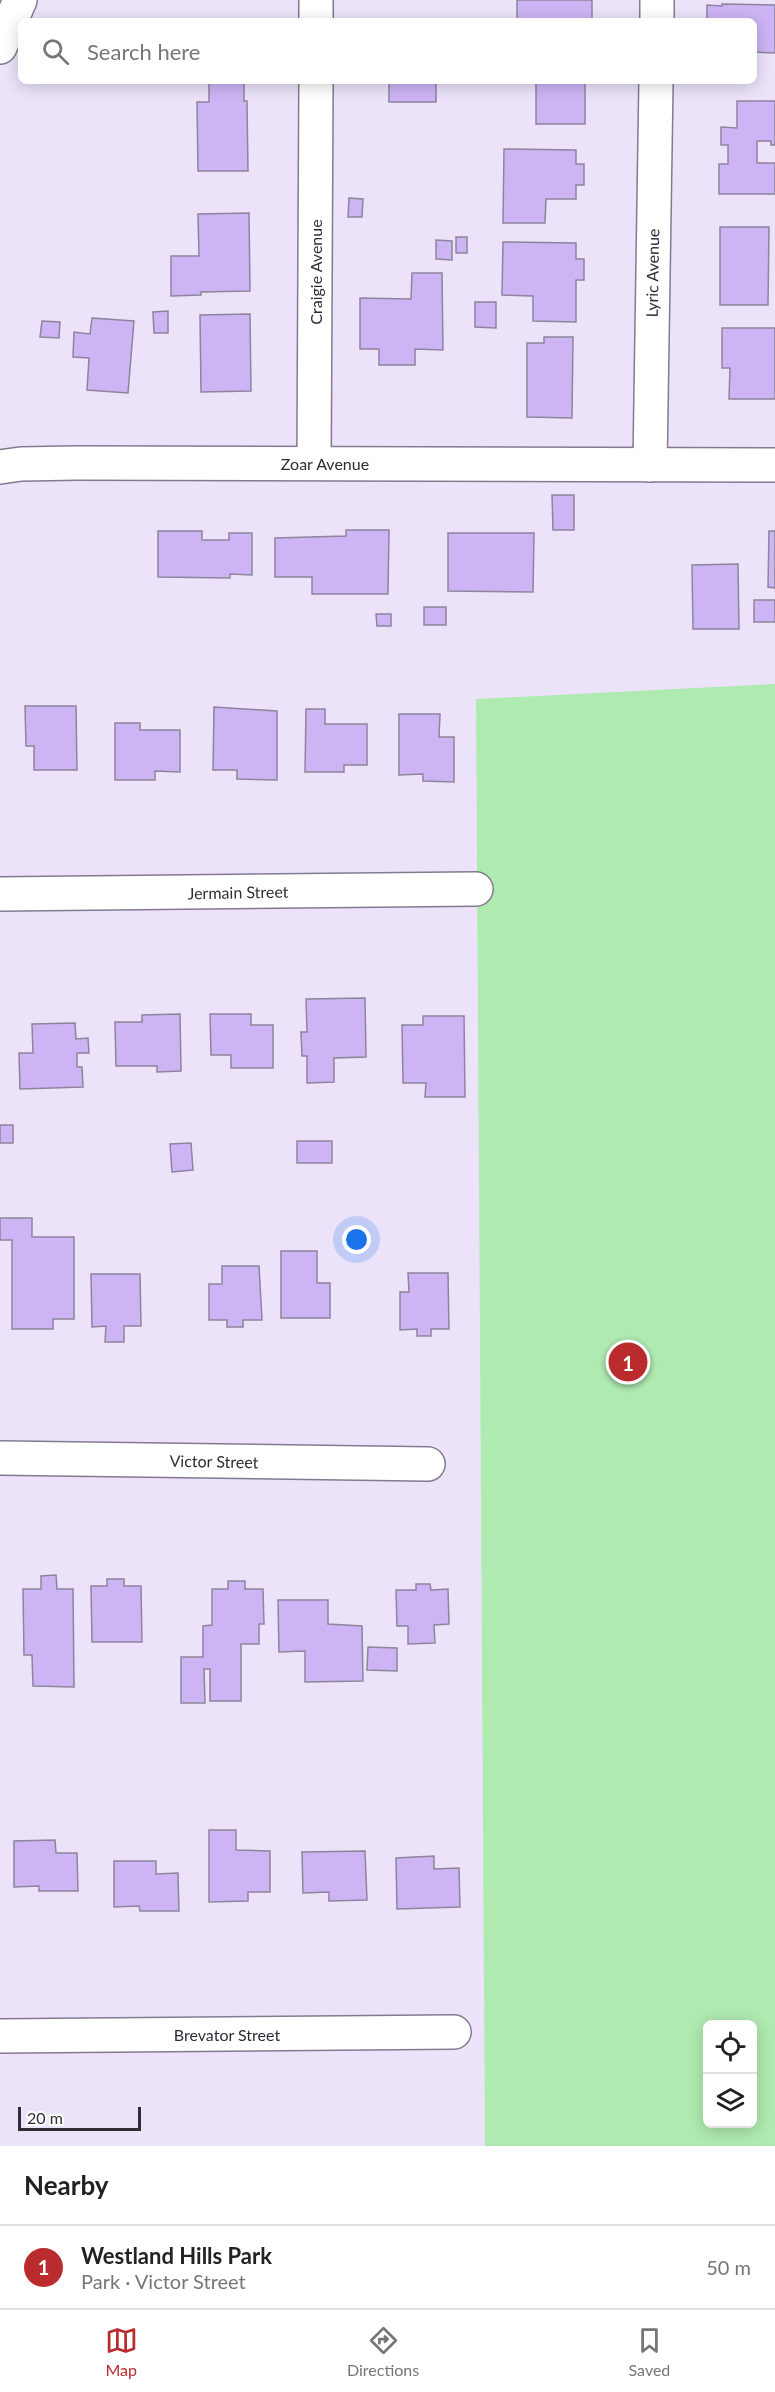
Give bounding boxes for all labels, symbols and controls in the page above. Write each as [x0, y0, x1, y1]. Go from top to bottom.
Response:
search box [18, 18, 757, 84]
icon: search [39, 35, 72, 68]
text: Search here [87, 38, 200, 65]
street label: Craigie Avenue [306, 219, 325, 325]
street label: Lyric Avenue [642, 228, 662, 318]
street label: Zoar Avenue [281, 454, 369, 473]
street label: Jermain Street [187, 882, 289, 902]
your location [342, 1225, 371, 1254]
pin: 1 [608, 1340, 648, 1384]
street label: Victor Street [169, 1451, 259, 1471]
map controls [703, 2020, 757, 2128]
button: locate [703, 2020, 757, 2074]
street label: Brevator Street [174, 2025, 280, 2044]
button: layers [703, 2074, 757, 2128]
scale bar [18, 2104, 141, 2132]
text: 20 m [27, 2108, 63, 2127]
text: Nearby [24, 2169, 109, 2201]
text: Westland Hills Park [81, 2242, 272, 2269]
text: 1 [38, 2255, 49, 2279]
text: 50 m [706, 2255, 751, 2279]
text: Park · Victor Street [81, 2269, 246, 2293]
tab: Map [105, 2324, 138, 2379]
tab: Directions [347, 2324, 419, 2379]
tab: Saved [629, 2324, 670, 2379]

